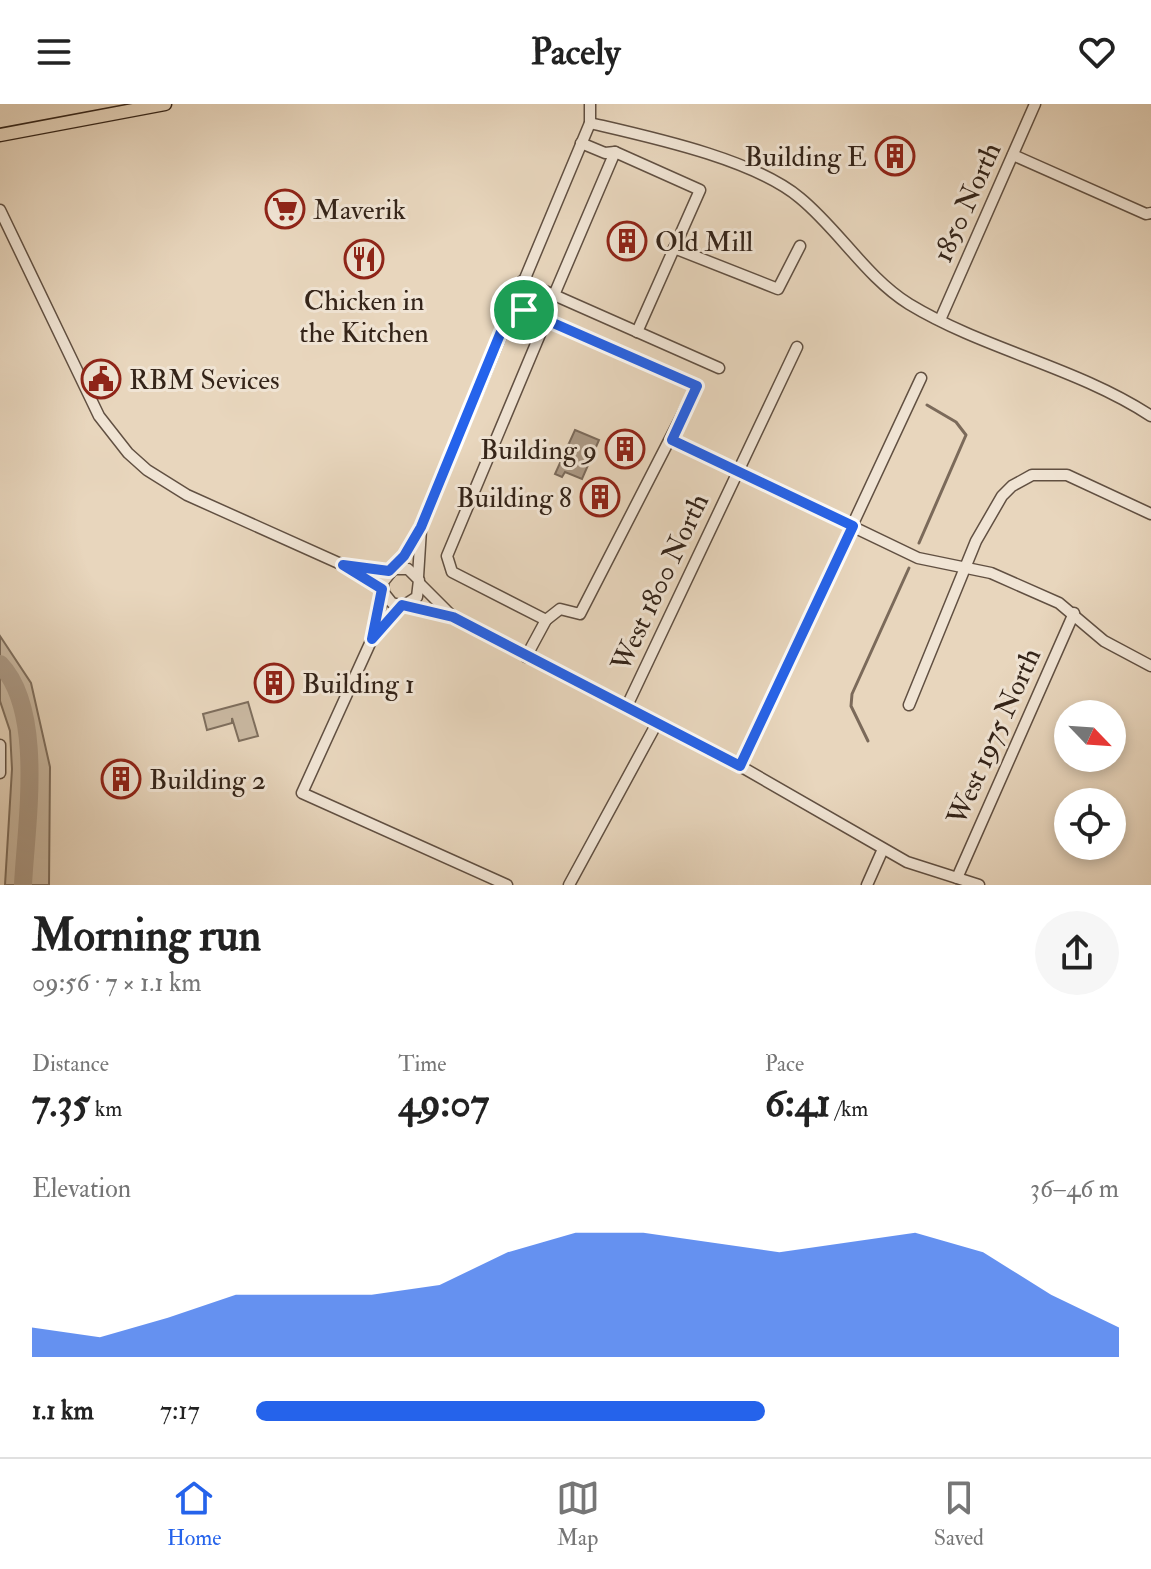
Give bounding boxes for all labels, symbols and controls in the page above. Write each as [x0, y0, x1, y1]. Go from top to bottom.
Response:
icon: menu [32, 30, 76, 74]
text: Pacely [531, 30, 620, 75]
icon: heart [1075, 30, 1119, 74]
building icon: Building E [874, 135, 916, 177]
street label: 1850 North [925, 137, 1009, 268]
place label: Building E [744, 140, 867, 175]
supermarket icon: Maverik [264, 188, 306, 230]
place label: Maverik [313, 193, 406, 228]
building icon: Old Mill [606, 220, 648, 262]
place label: Old Mill [655, 225, 753, 260]
restaurant icon: Chicken in the Kitchen [343, 238, 385, 280]
pin [490, 276, 558, 344]
place label: Chicken in the Kitchen [299, 284, 429, 351]
icon: arrive [502, 288, 546, 332]
public building icon: RBM Sevices [80, 358, 122, 400]
place label: RBM Sevices [129, 363, 280, 398]
building icon: Building 9 [604, 428, 646, 470]
place label: Building 9 [480, 433, 597, 468]
building icon: Building 8 [579, 476, 621, 518]
place label: Building 8 [456, 481, 572, 516]
street label: West 1800 North [603, 488, 717, 678]
street label: West 1975 North [939, 643, 1049, 831]
building icon: Building 1 [253, 662, 295, 704]
place label: Building 1 [302, 667, 415, 702]
north arrow [1054, 700, 1126, 772]
map controls [1054, 700, 1126, 860]
building icon: Building 2 [100, 758, 142, 800]
place label: Building 2 [149, 763, 266, 798]
button: locate [1054, 788, 1126, 860]
text: Morning run [32, 909, 261, 964]
button: share [1035, 911, 1119, 995]
text: 09:56 · 7 × 1.1 km [32, 967, 202, 999]
text: Distance [32, 1050, 109, 1078]
text: Time [398, 1050, 446, 1078]
text: Pace [765, 1050, 804, 1078]
text: 7.35 [32, 1078, 90, 1129]
text: 49:07 [398, 1078, 489, 1129]
text: 6:41 [765, 1078, 831, 1129]
text: km [90, 1095, 122, 1123]
text: /km [831, 1095, 868, 1123]
text: Elevation [32, 1173, 131, 1205]
text: 36–46 m [1030, 1173, 1119, 1205]
text: 1.1 km [32, 1395, 94, 1427]
text: 7:17 [160, 1395, 200, 1427]
tab: Home [167, 1476, 222, 1552]
tab: Map [556, 1476, 600, 1552]
tab: Saved [934, 1476, 984, 1552]

